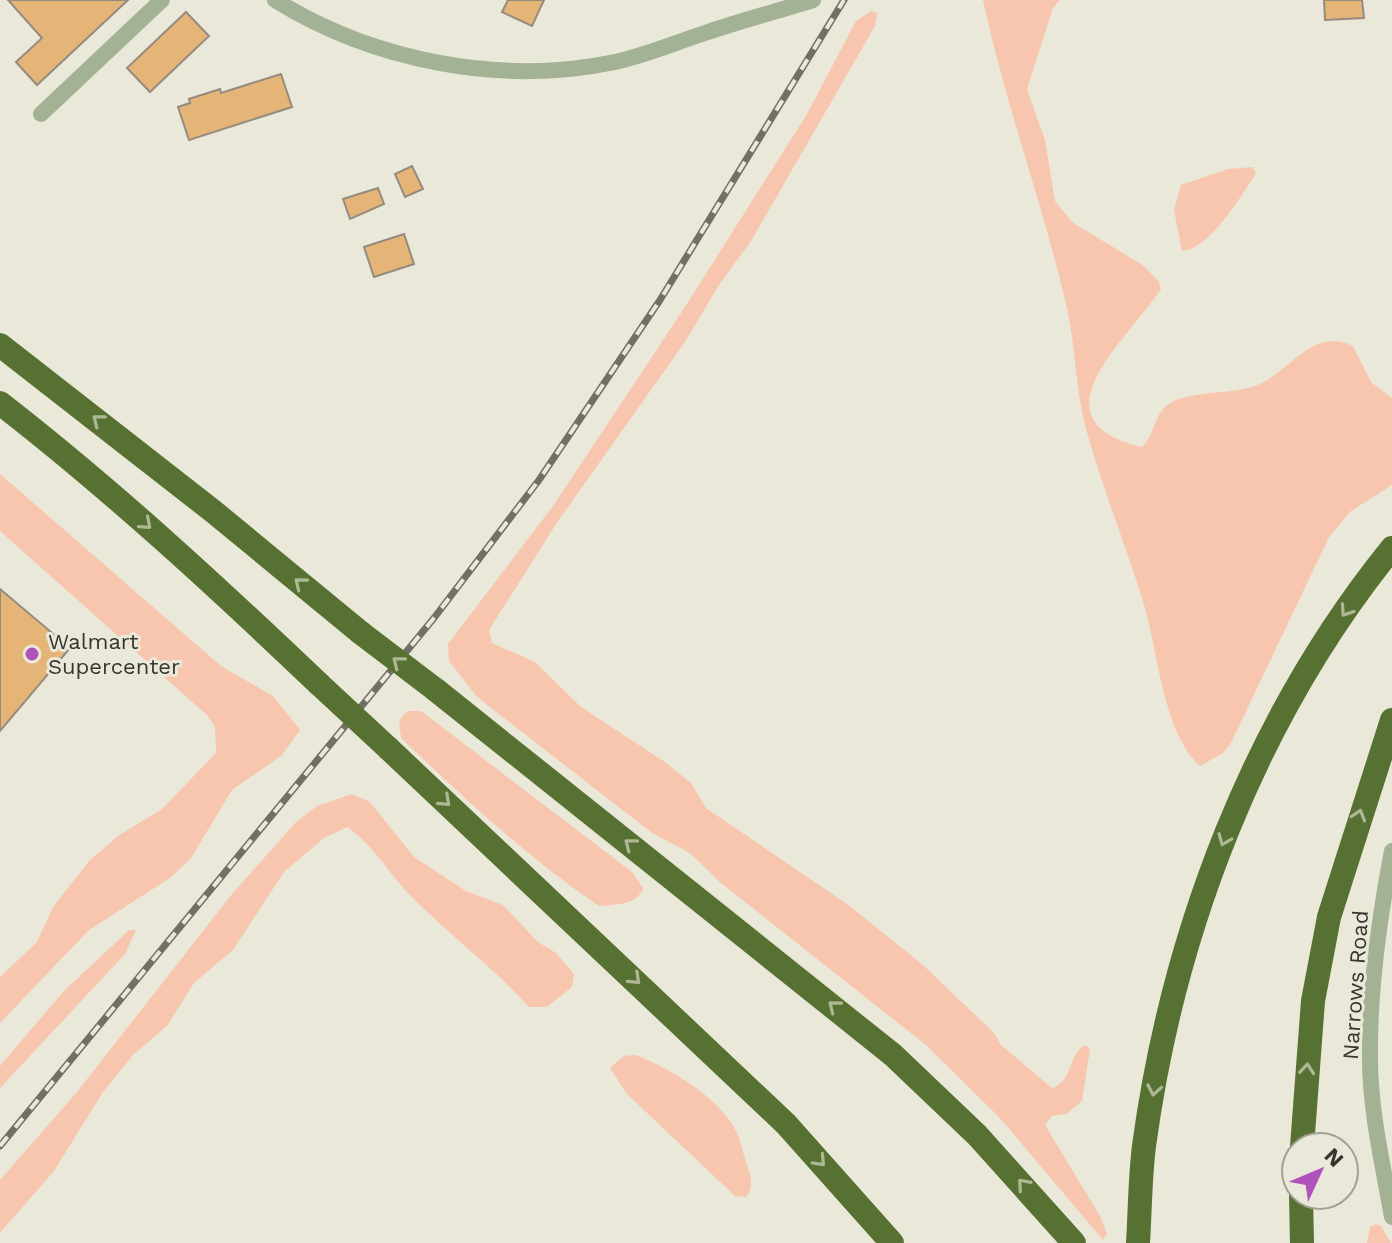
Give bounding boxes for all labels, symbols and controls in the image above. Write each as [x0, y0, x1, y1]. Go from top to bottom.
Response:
one-way arrow [93, 415, 107, 430]
one-way arrow [137, 514, 152, 529]
one-way arrow [295, 578, 310, 593]
one-way arrow [1341, 603, 1356, 617]
place label: Walmart Supercenter [48, 629, 180, 679]
marker: Walmart Supercenter [23, 645, 41, 663]
one-way arrow [392, 657, 407, 671]
one-way arrow [436, 792, 450, 807]
one-way arrow [1350, 809, 1366, 823]
one-way arrow [1217, 832, 1234, 846]
one-way arrow [624, 840, 639, 854]
street label: Narrows Road [1338, 909, 1373, 1061]
one-way arrow [626, 969, 640, 984]
one-way arrow [828, 1001, 843, 1015]
one-way arrow [1298, 1062, 1315, 1075]
one-way arrow [1147, 1083, 1164, 1097]
north arrow [1280, 1131, 1360, 1211]
text: N [1319, 1143, 1349, 1172]
one-way arrow [811, 1152, 826, 1166]
one-way arrow [1018, 1178, 1033, 1193]

